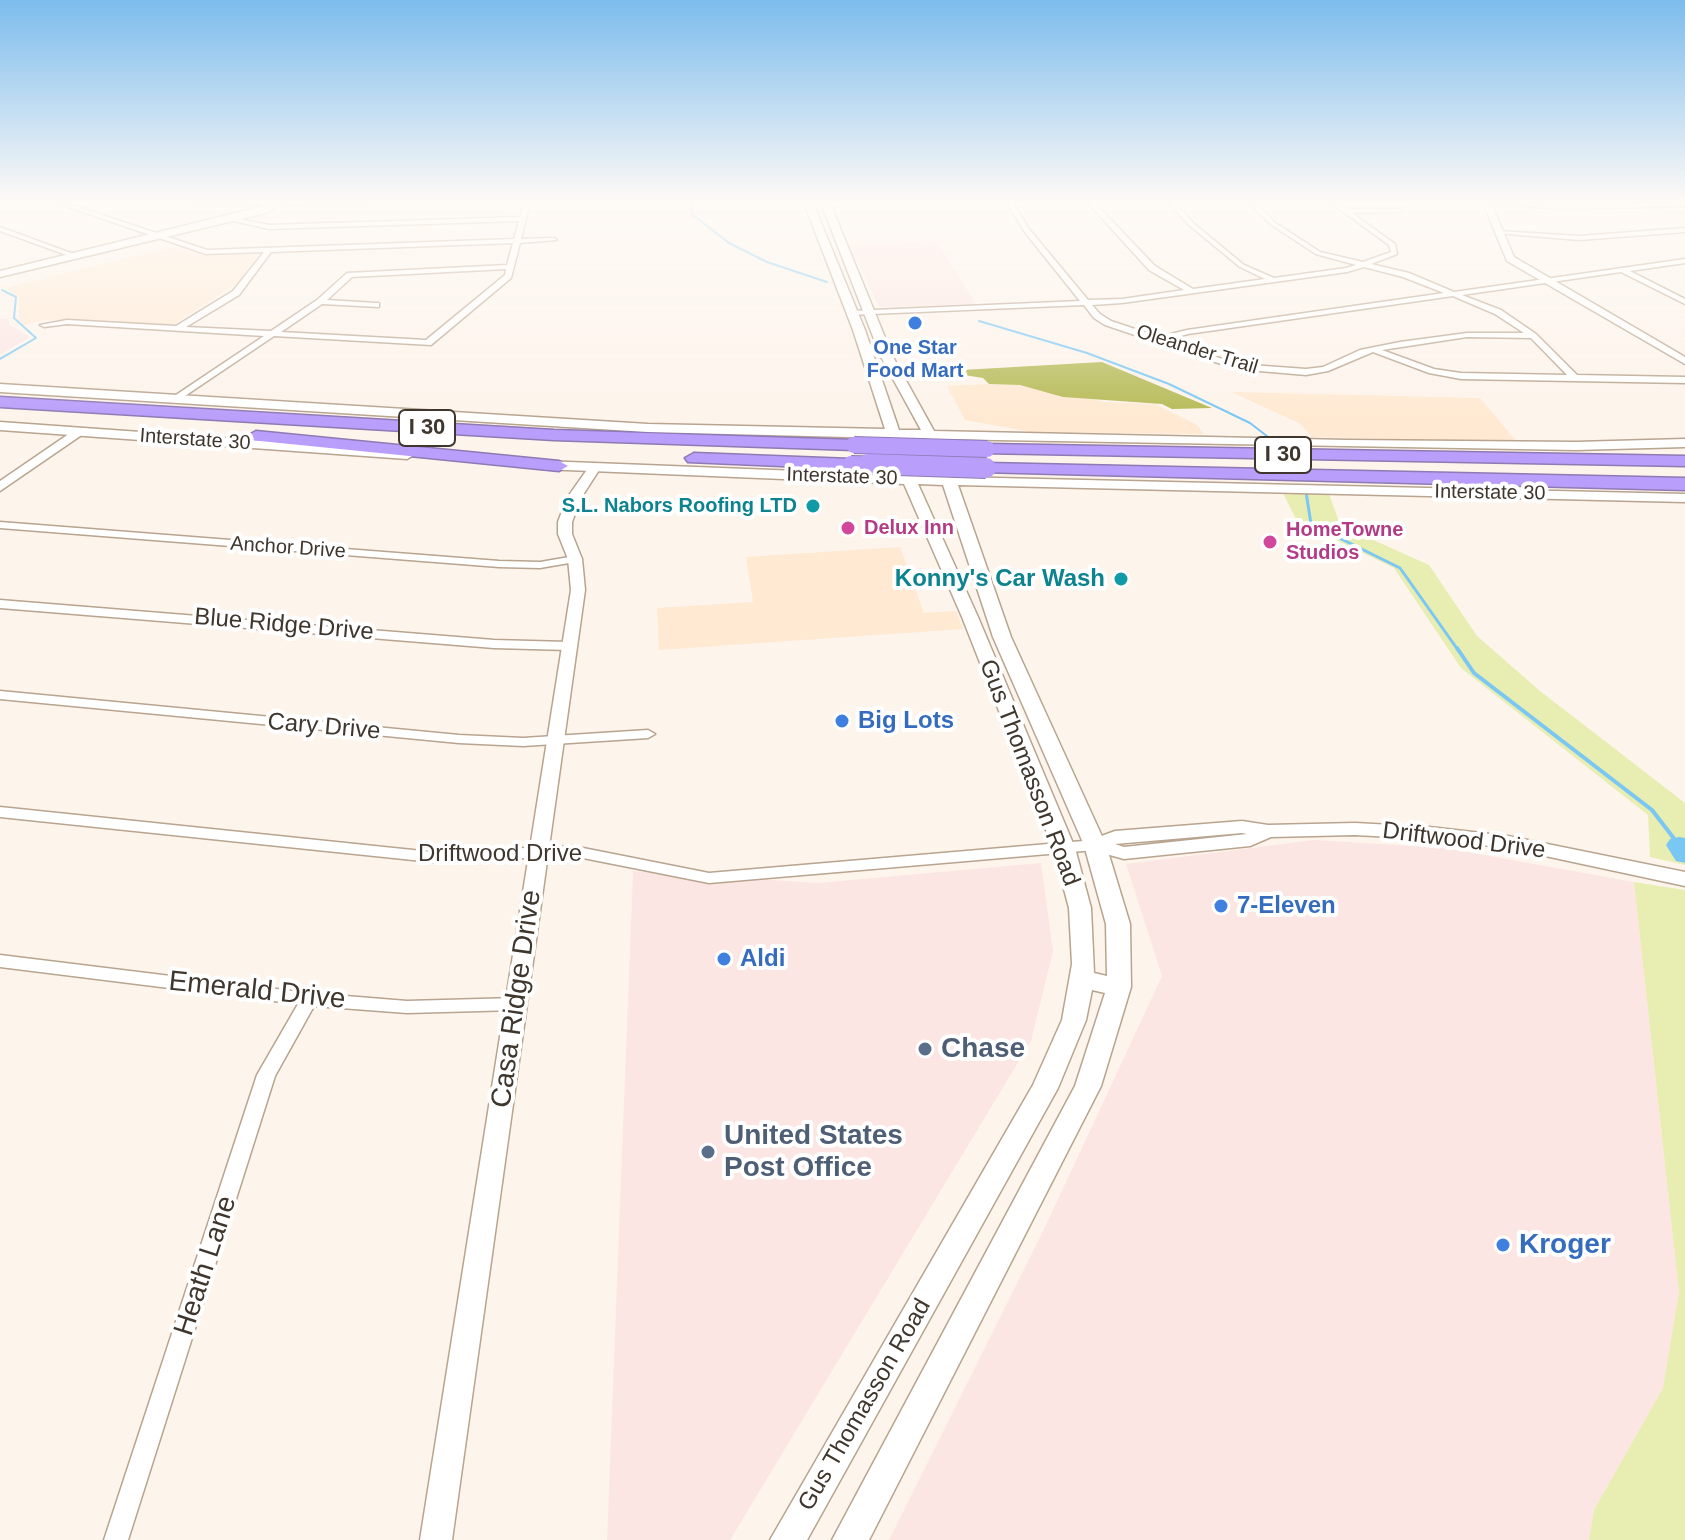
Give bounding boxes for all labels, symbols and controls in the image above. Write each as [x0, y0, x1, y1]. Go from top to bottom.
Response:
marker: One Star Food Mart [906, 314, 924, 332]
street label: Oleander Trail [1133, 320, 1261, 380]
place label: One Star Food Mart [867, 336, 963, 383]
road number: I 30 [399, 410, 455, 446]
street label: Interstate 30 [139, 424, 251, 456]
road number: I 30 [1255, 437, 1311, 473]
street label: Interstate 30 [786, 463, 898, 491]
street label: Interstate 30 [1434, 480, 1546, 506]
place label: S.L. Nabors Roofing LTD [562, 494, 797, 518]
marker: S.L. Nabors Roofing LTD [804, 497, 822, 515]
place label: Delux Inn [864, 516, 954, 540]
place label: HomeTowne Studios [1286, 518, 1403, 565]
marker: Delux Inn [839, 519, 857, 537]
street label: Anchor Drive [230, 532, 346, 564]
marker: HomeTowne Studios [1261, 533, 1279, 551]
place label: Konny's Car Wash [895, 565, 1105, 593]
marker: Konny's Car Wash [1112, 570, 1130, 588]
street label: Blue Ridge Drive [193, 603, 375, 647]
street label: Gus Thomasson Road [973, 656, 1085, 890]
place label: Big Lots [858, 707, 954, 735]
street label: Cary Drive [266, 708, 382, 746]
marker: Big Lots [833, 712, 851, 730]
street label: Driftwood Drive [1381, 817, 1547, 865]
street label: Driftwood Drive [418, 840, 582, 868]
street label: Casa Ridge Drive [485, 888, 549, 1110]
place label: 7-Eleven [1237, 892, 1336, 920]
marker: 7-Eleven [1212, 897, 1230, 915]
place label: Aldi [740, 945, 785, 973]
marker: Aldi [715, 950, 733, 968]
street label: Emerald Drive [167, 965, 347, 1017]
place label: Chase [941, 1032, 1025, 1066]
marker: Chase [916, 1040, 934, 1058]
place label: United States Post Office [724, 1119, 903, 1185]
marker: United States Post Office [699, 1143, 717, 1161]
street label: Heath Lane [168, 1192, 244, 1340]
place label: Kroger [1519, 1228, 1611, 1262]
marker: Kroger [1494, 1236, 1512, 1254]
street label: Gus Thomasson Road [792, 1294, 938, 1516]

